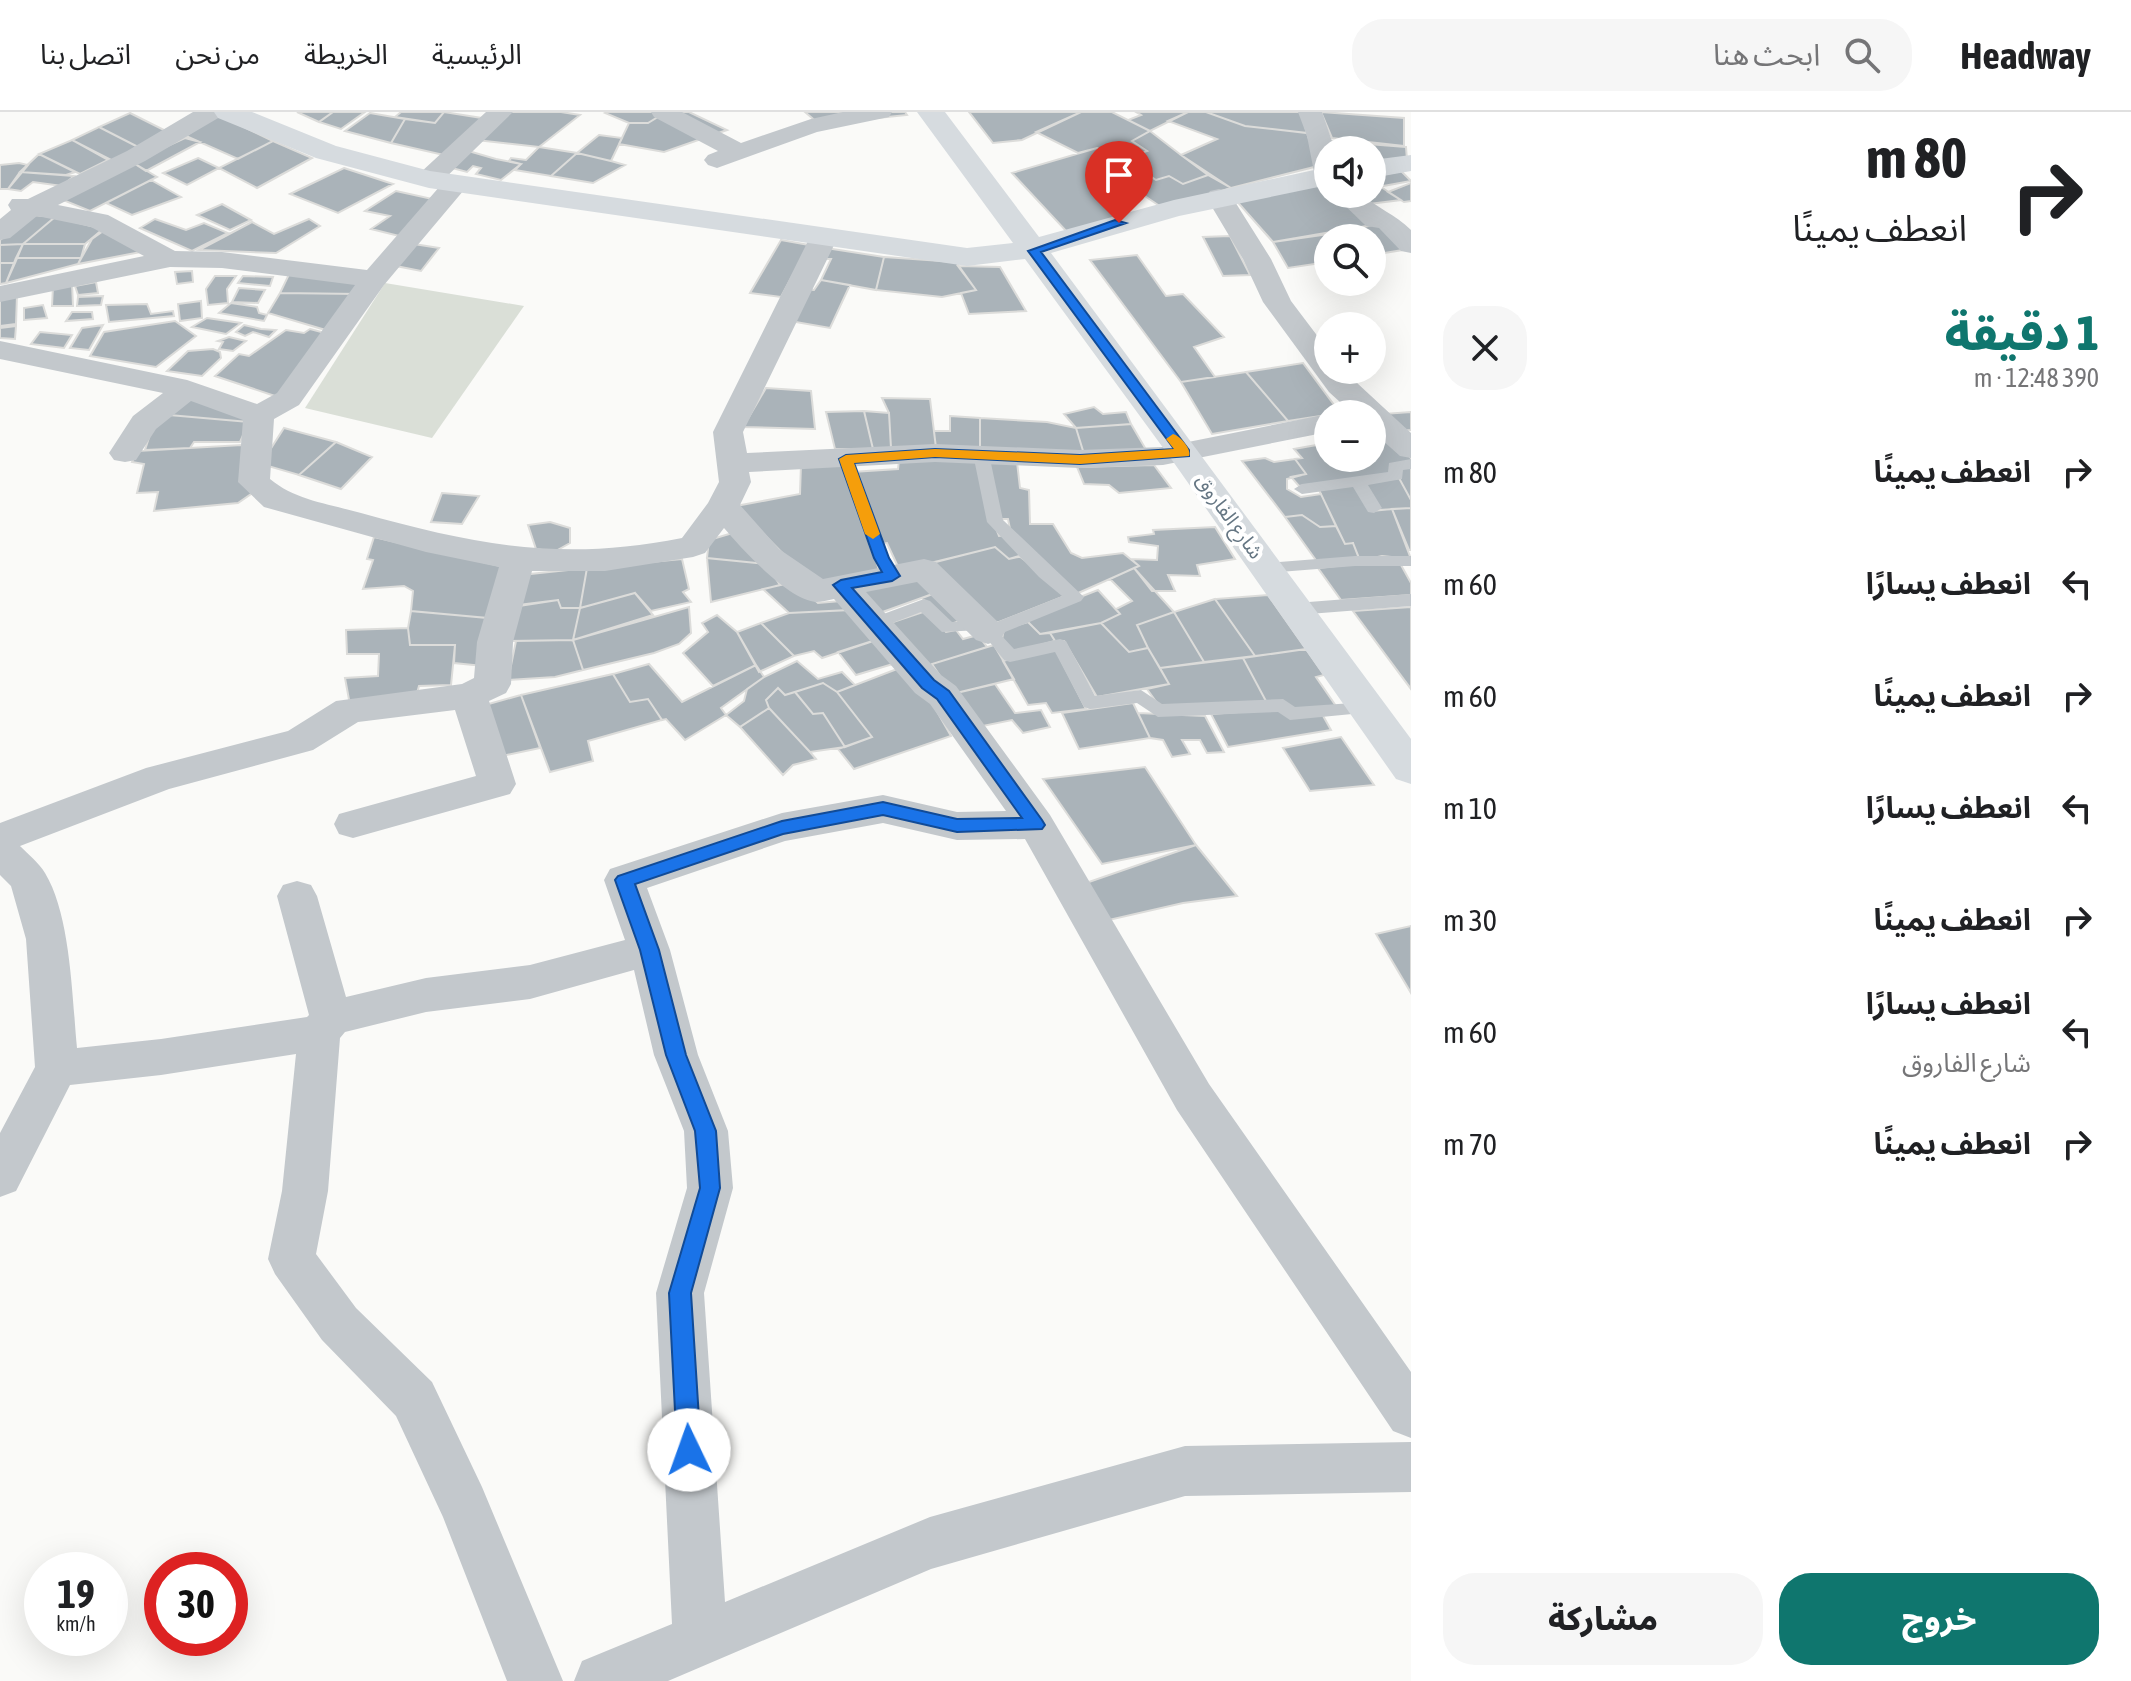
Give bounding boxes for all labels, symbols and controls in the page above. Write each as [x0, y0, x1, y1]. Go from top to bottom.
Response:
search box [1352, 19, 1912, 91]
icon: search [1840, 33, 1884, 77]
text: Headway [1960, 34, 2091, 77]
text: ابحث هنا [1713, 37, 1820, 71]
text: اتصل بنا [40, 38, 131, 70]
text: من نحن [175, 38, 260, 70]
text: الخريطة [304, 38, 388, 70]
text: الرئيسية [432, 38, 522, 70]
text: 80 m [1866, 126, 1967, 190]
map controls [1314, 136, 1386, 472]
button: sound [1314, 136, 1386, 208]
pin [1085, 141, 1153, 223]
icon: right [1995, 144, 2099, 248]
icon: arrive [1097, 153, 1141, 197]
text: انعطف يمينًا [1792, 207, 1967, 249]
button: search [1314, 224, 1386, 296]
text: 1 دقيقة [1945, 305, 2099, 360]
button: close [1443, 306, 1527, 390]
button: + [1314, 312, 1386, 384]
text: 390 m · 12:48 [1974, 363, 2099, 393]
button: − [1314, 400, 1386, 472]
icon: right [2055, 450, 2099, 494]
text: انعطف يمينًا [1874, 454, 2031, 488]
text: 80 m [1443, 455, 1497, 489]
street label: شارع الفاروق [1188, 469, 1268, 565]
icon: left [2055, 562, 2099, 606]
text: انعطف يسارًا [1866, 566, 2031, 600]
text: 60 m [1443, 567, 1497, 601]
icon: right [2055, 674, 2099, 718]
text: انعطف يمينًا [1874, 678, 2031, 712]
text: 60 m [1443, 679, 1497, 713]
icon: left [2055, 786, 2099, 830]
text: انعطف يسارًا [1866, 790, 2031, 824]
text: 10 m [1443, 791, 1497, 825]
icon: right [2055, 898, 2099, 942]
text: انعطف يمينًا [1874, 902, 2031, 936]
text: 30 m [1443, 903, 1497, 937]
text: انعطف يسارًا [1866, 986, 2031, 1020]
icon: left [2055, 1010, 2099, 1054]
text: 60 m [1443, 1015, 1497, 1049]
text: شارع الفاروق [1902, 1048, 2031, 1078]
icon: right [2055, 1122, 2099, 1166]
text: انعطف يمينًا [1874, 1126, 2031, 1160]
text: 70 m [1443, 1127, 1497, 1161]
position arrow [647, 1408, 731, 1492]
speed limit sign: 30 [144, 1552, 248, 1656]
text: 19 [57, 1571, 95, 1616]
button: مشاركة [1443, 1573, 1763, 1665]
button: خروج [1779, 1573, 2099, 1665]
text: km/h [56, 1612, 96, 1635]

